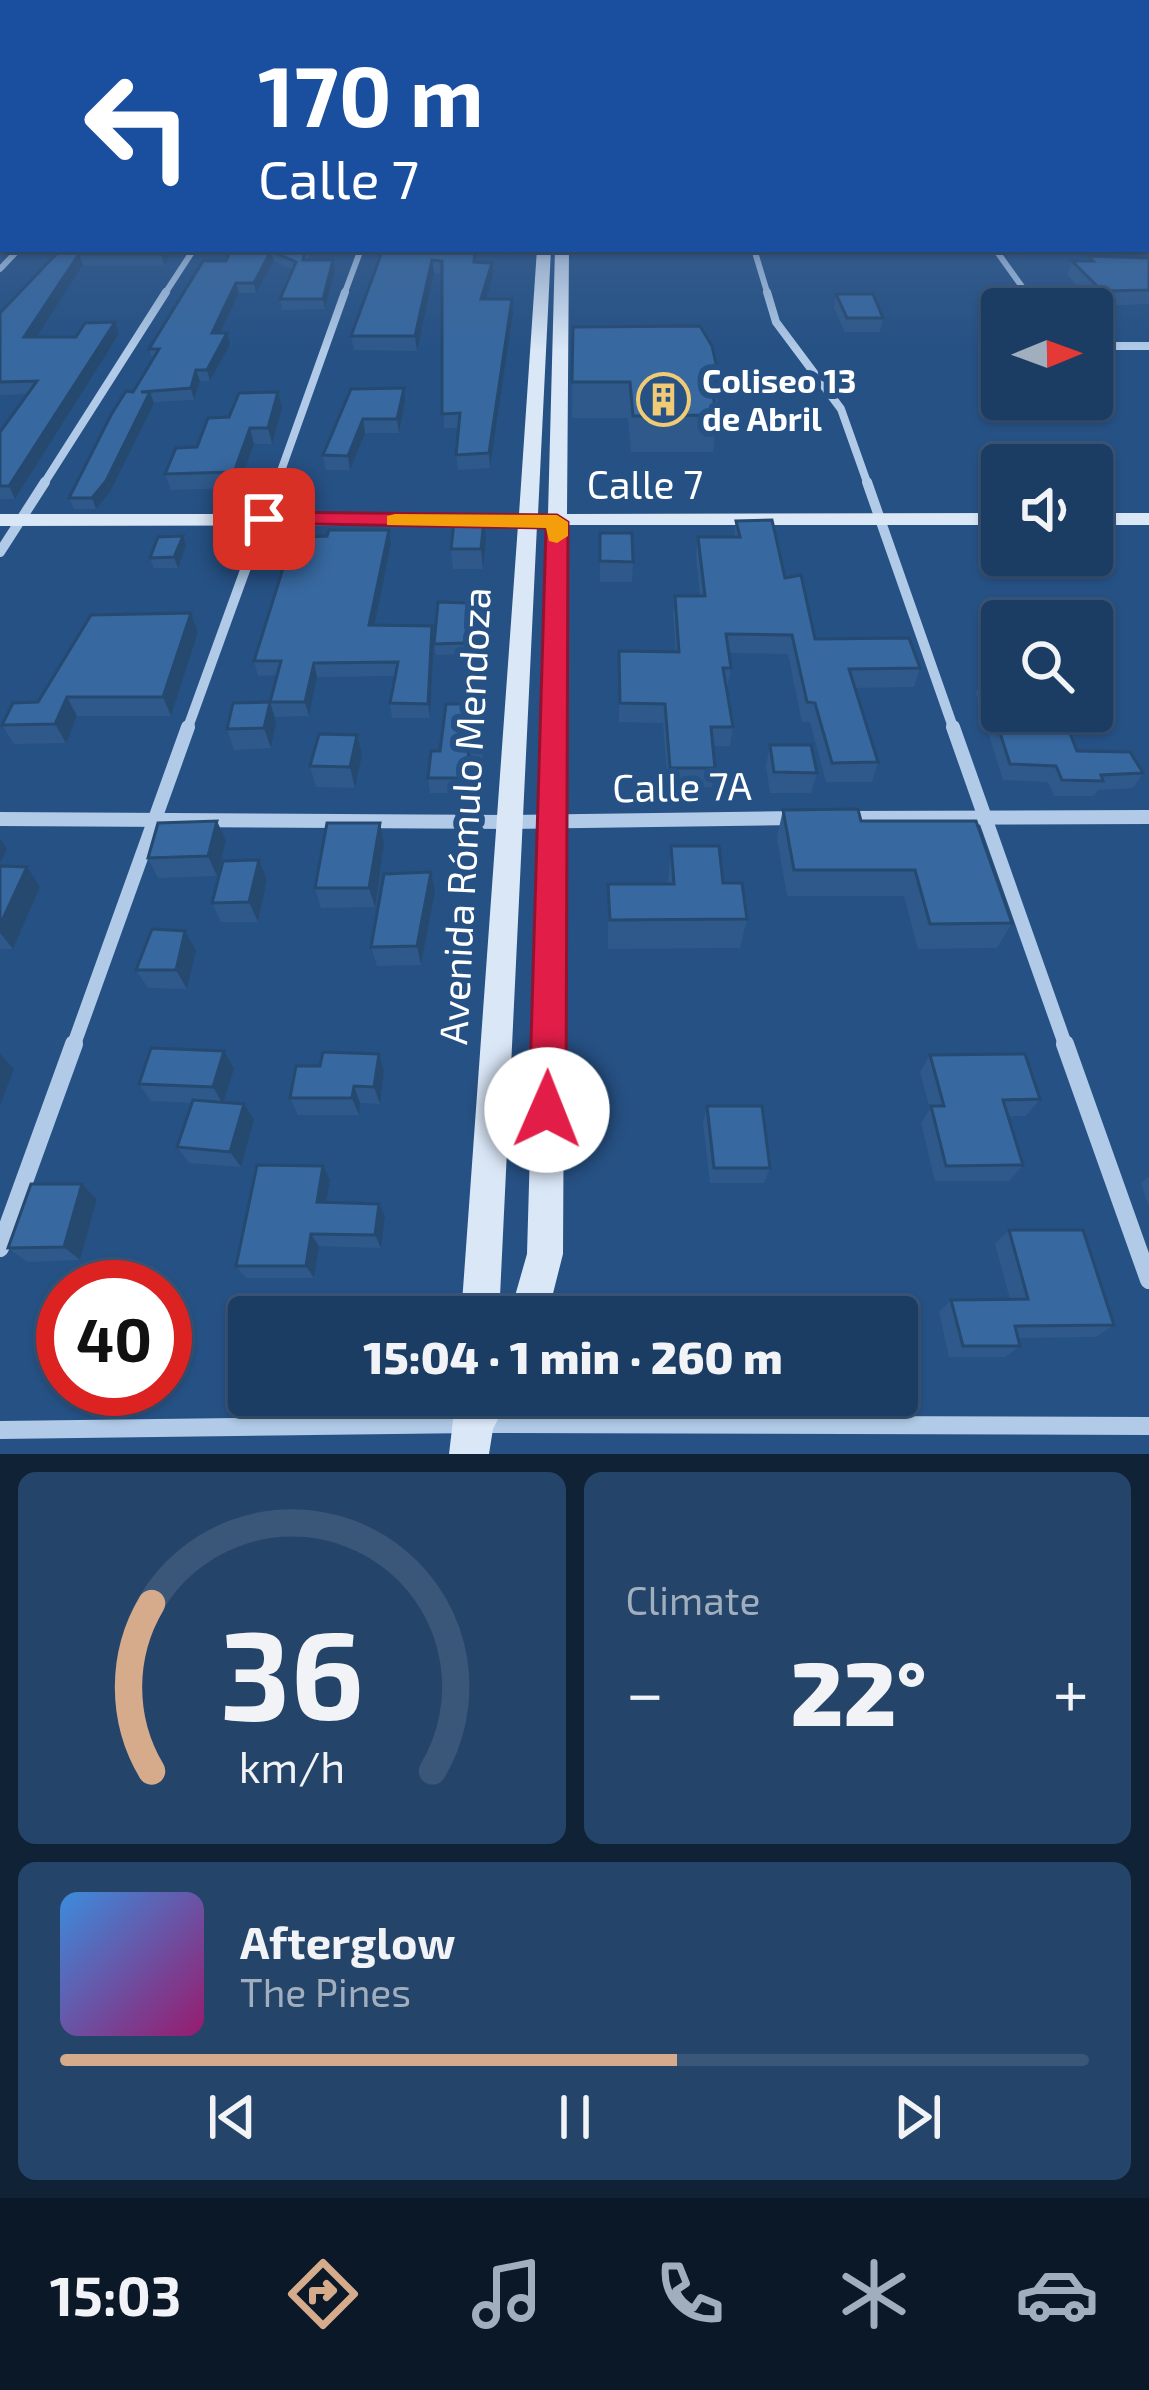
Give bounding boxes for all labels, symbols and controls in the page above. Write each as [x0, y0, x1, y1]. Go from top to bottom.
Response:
text: 170 m [258, 43, 484, 144]
icon: left [60, 48, 216, 204]
text: Calle 7 [258, 145, 419, 210]
north arrow [981, 288, 1113, 420]
map controls [981, 288, 1113, 732]
place label: Coliseo 13 de Abril [702, 360, 857, 438]
building icon: Coliseo 13 de Abril [635, 372, 691, 428]
button: sound [981, 444, 1113, 576]
street label: Calle 7 [587, 460, 703, 507]
pin [213, 468, 315, 570]
icon: arrive [231, 486, 297, 552]
street label: Avenida Rómulo Mendoza [428, 586, 499, 1046]
button: search [981, 600, 1113, 732]
street label: Calle 7A [612, 761, 752, 810]
position arrow [484, 1047, 610, 1173]
speed limit sign: 40 [36, 1260, 192, 1416]
text: 15:04 · 1 min · 260 m [363, 1329, 783, 1383]
text: Climate [626, 1576, 760, 1623]
text: 36 [220, 1595, 364, 1745]
text: 22° [790, 1636, 927, 1744]
text: − [626, 1651, 664, 1730]
text: + [1053, 1651, 1089, 1730]
text: km/h [238, 1740, 345, 1792]
text: Afterglow [240, 1914, 456, 1968]
text: The Pines [240, 1968, 411, 2015]
icon: previous [199, 2084, 265, 2150]
icon: pause [542, 2084, 608, 2150]
icon: next [885, 2084, 951, 2150]
icon: directions [281, 2252, 365, 2336]
icon: music [465, 2252, 549, 2336]
icon: phone [648, 2252, 732, 2336]
icon: climate [832, 2252, 916, 2336]
icon: car [1015, 2252, 1099, 2336]
text: 15:03 [50, 2262, 181, 2327]

